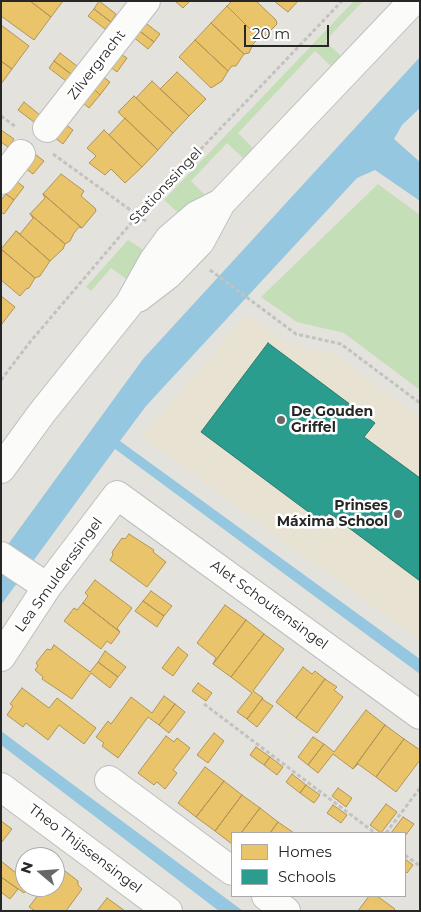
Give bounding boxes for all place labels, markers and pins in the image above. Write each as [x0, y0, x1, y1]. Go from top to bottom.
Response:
place label: De Gouden Griffel [291, 404, 373, 437]
marker: De Gouden Griffel [275, 414, 287, 426]
place label: Prinses Máxima School [277, 498, 388, 530]
marker: Prinses Máxima School [392, 508, 404, 520]

